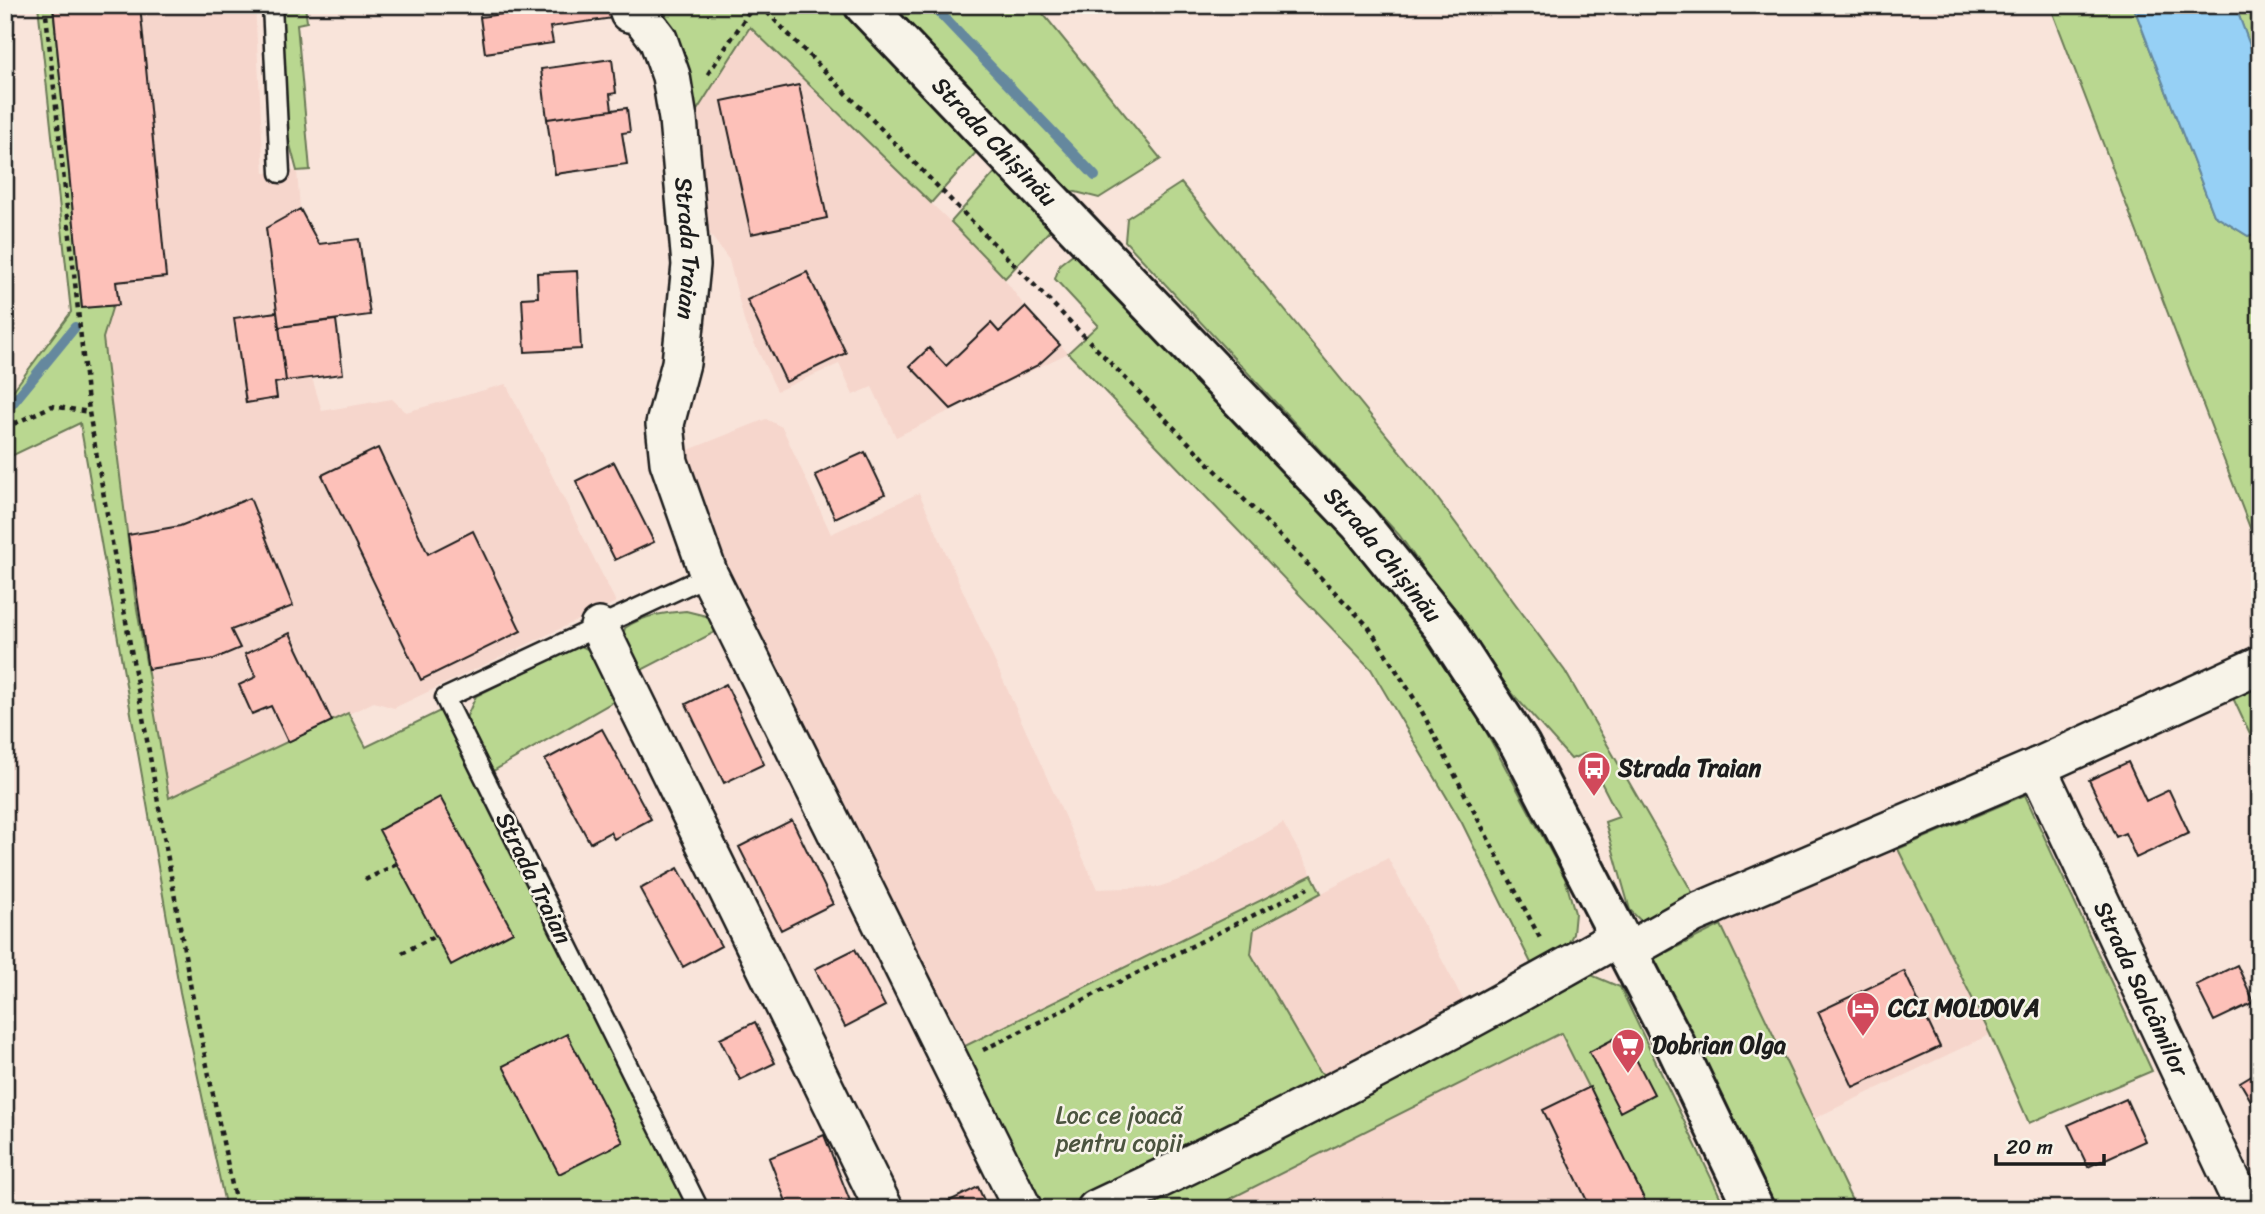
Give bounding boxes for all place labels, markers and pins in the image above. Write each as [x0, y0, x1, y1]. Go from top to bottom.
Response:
place label: Strada Traian [1617, 747, 1761, 789]
bus stop icon: Strada Traian [1575, 749, 1613, 798]
place label: CCI MOLDOVA [1887, 987, 2040, 1029]
hotel icon: CCI MOLDOVA [1844, 989, 1882, 1038]
place label: Dobrian Olga [1652, 1024, 1786, 1066]
supermarket icon: Dobrian Olga [1609, 1026, 1647, 1075]

